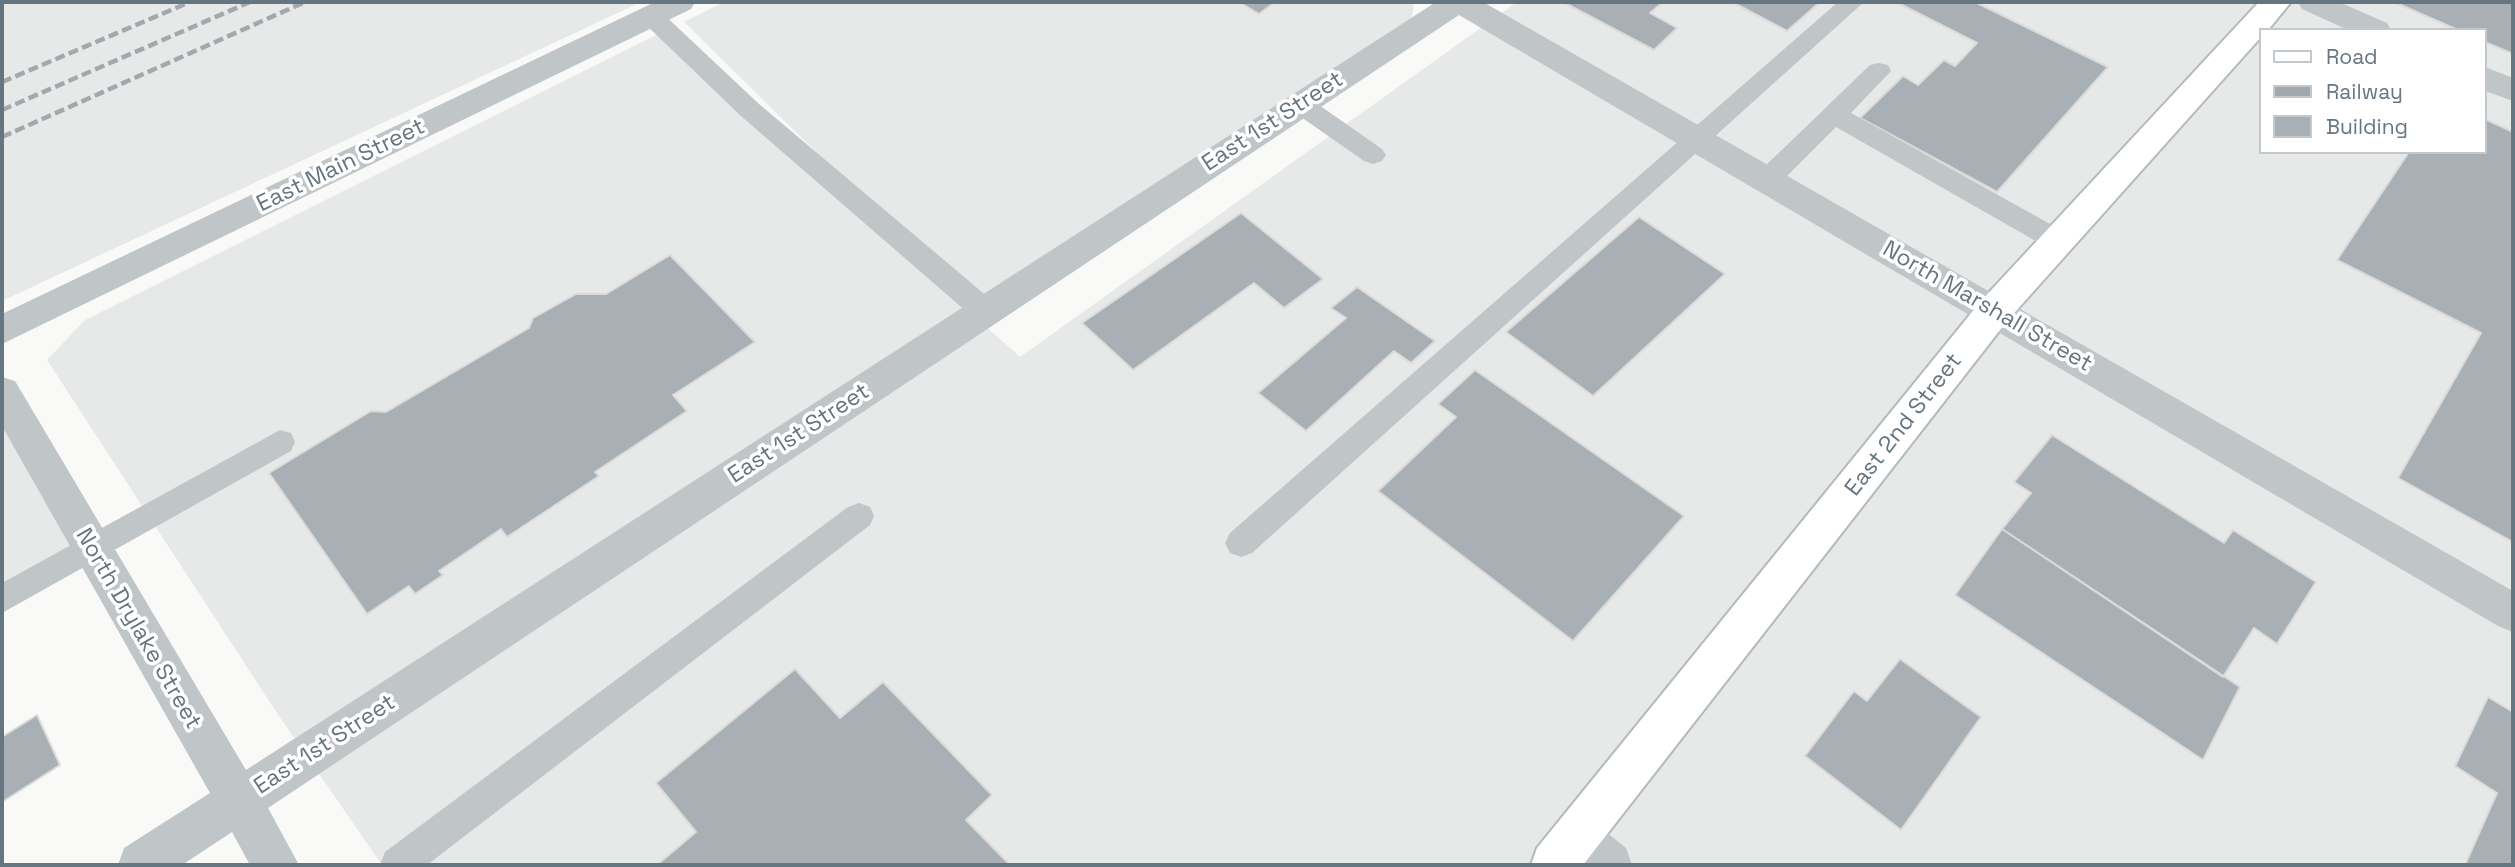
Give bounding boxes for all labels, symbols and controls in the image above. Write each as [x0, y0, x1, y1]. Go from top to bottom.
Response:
legend [2260, 28, 2487, 154]
text: Road [2326, 43, 2378, 70]
street label: East 1st Street [1197, 66, 1349, 178]
text: Railway [2326, 78, 2403, 105]
street label: East Main Street [252, 113, 430, 219]
text: Building [2326, 113, 2408, 140]
street label: North Marshall Street [1877, 236, 2097, 378]
street label: East 2nd Street [1840, 348, 1968, 502]
street label: East 1st Street [723, 378, 875, 490]
street label: North Drylake Street [69, 524, 207, 734]
street label: East 1st Street [249, 689, 401, 801]

